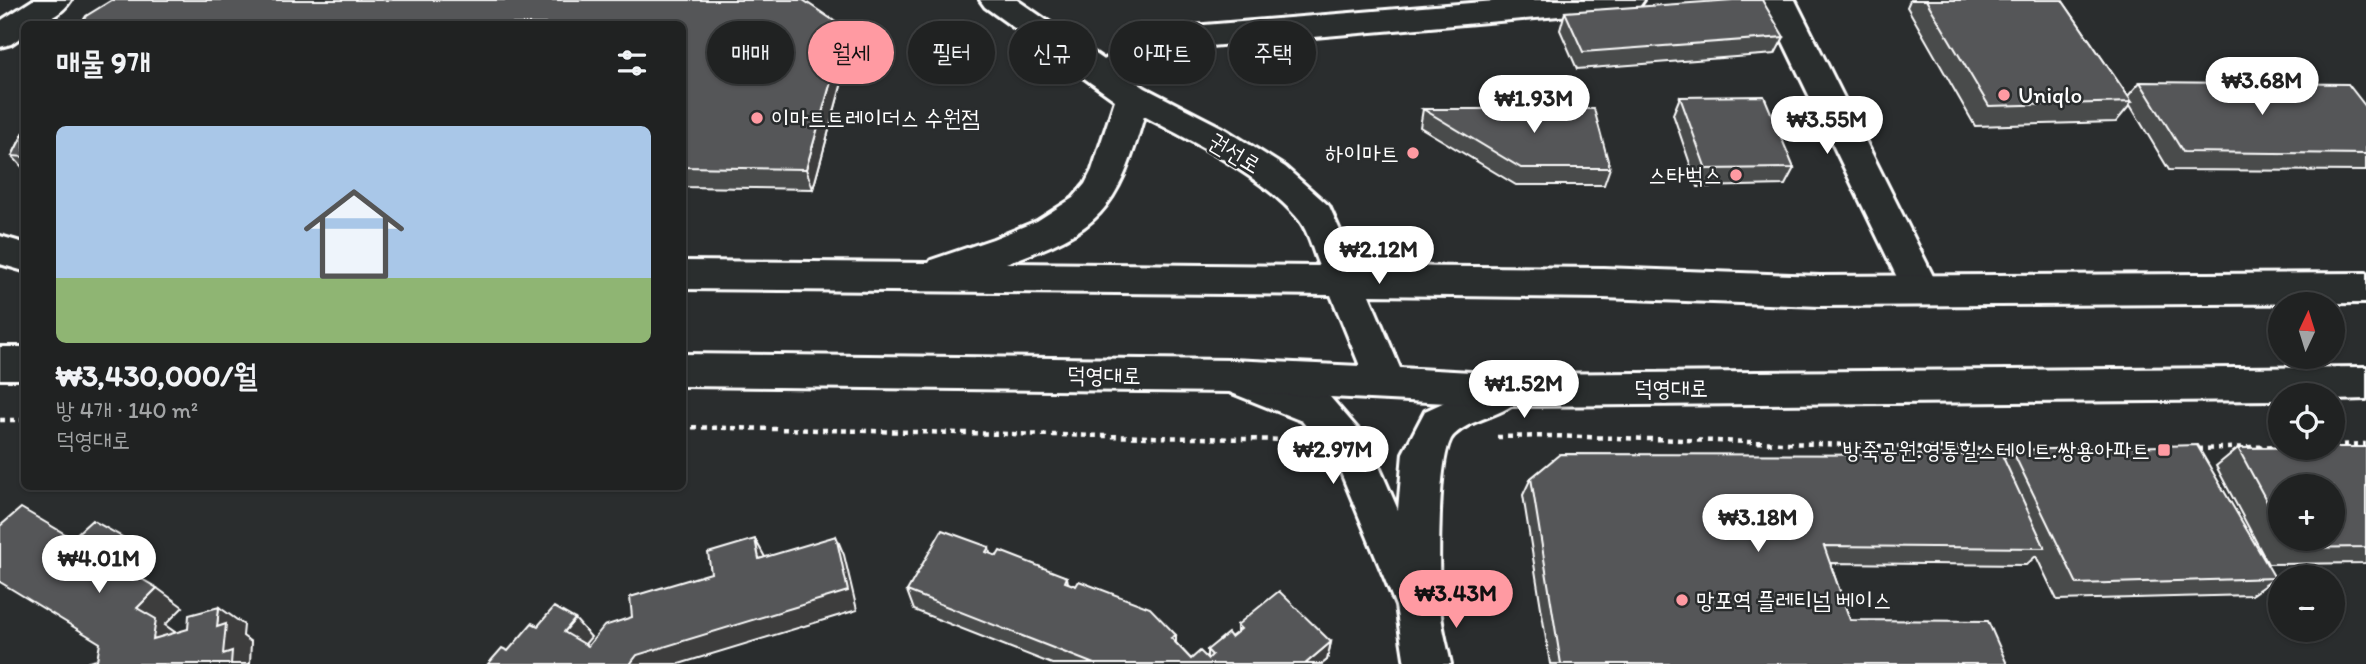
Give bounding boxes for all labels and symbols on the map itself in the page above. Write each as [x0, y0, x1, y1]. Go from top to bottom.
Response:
pin: ₩3.68M [2205, 58, 2319, 117]
pin: ₩1.93M [1477, 76, 1591, 135]
place label: Uniqlo [2018, 81, 2082, 109]
marker: Uniqlo [1996, 87, 2012, 103]
pin: ₩3.55M [1770, 96, 1884, 156]
place label: 이마트트레이더스 수원점 [771, 104, 980, 132]
marker: 이마트트레이더스 수원점 [749, 110, 765, 126]
street label: 권선로 [1204, 127, 1266, 179]
place label: 하이마트 [1325, 139, 1399, 167]
marker: 하이마트 [1405, 145, 1421, 161]
place label: 스타벅스 [1648, 161, 1722, 189]
marker: 스타벅스 [1728, 167, 1744, 183]
pin: ₩2.12M [1322, 226, 1436, 286]
north arrow [2268, 292, 2345, 369]
street label: 덕영대로 [1067, 360, 1141, 390]
pin: ₩1.52M [1467, 360, 1581, 420]
street label: 덕영대로 [1634, 374, 1708, 402]
pin: ₩2.97M [1276, 426, 1390, 486]
place label: 방죽공원.영통힐스테이트.쌍용아파트 [1843, 436, 2150, 464]
marker: 방죽공원.영통힐스테이트.쌍용아파트 [2156, 442, 2172, 458]
pin: ₩3.18M [1701, 494, 1815, 554]
pin: ₩4.01M [42, 536, 156, 595]
pin: ₩3.43M [1399, 570, 1513, 630]
place label: 망포역 플레티넘 베이스 [1696, 586, 1891, 614]
marker: 망포역 플레티넘 베이스 [1674, 592, 1690, 608]

